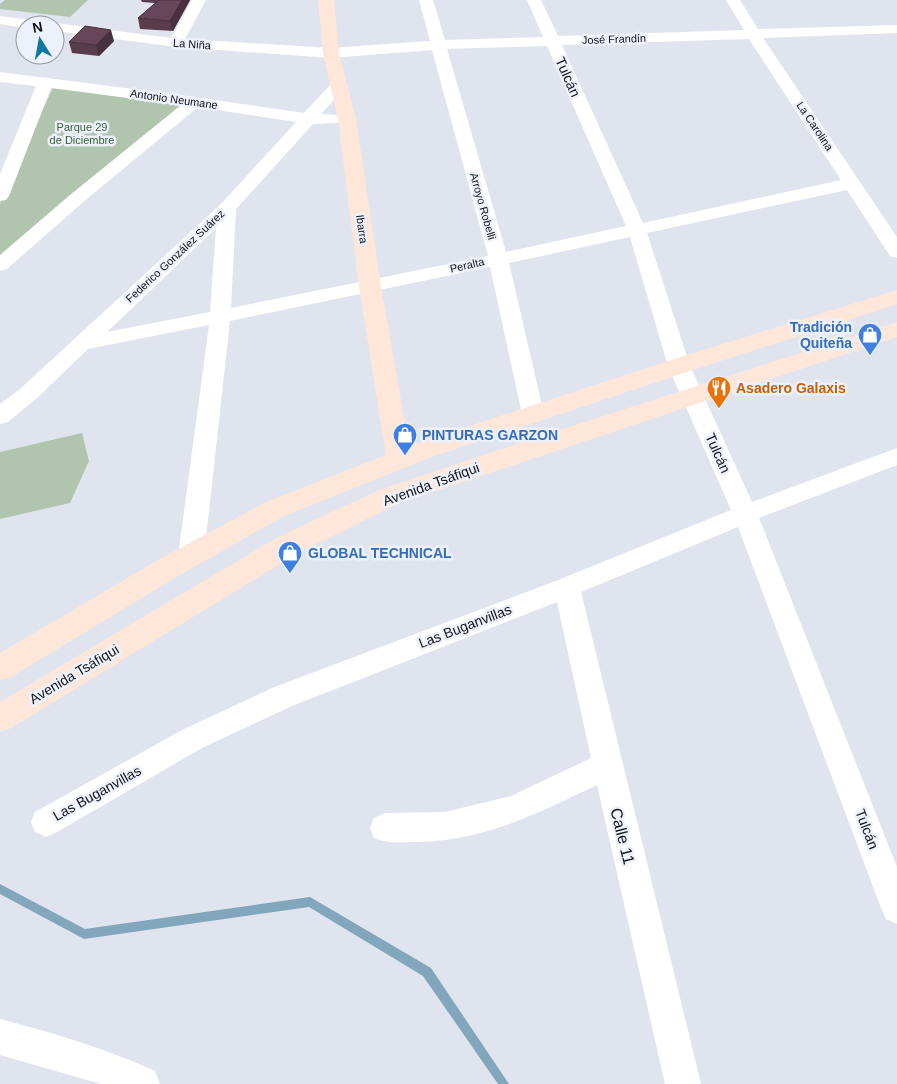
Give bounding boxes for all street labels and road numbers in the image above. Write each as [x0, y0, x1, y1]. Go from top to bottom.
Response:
street label: José Frandín [582, 32, 646, 46]
street label: La Niña [173, 37, 212, 51]
street label: Tulcán [552, 55, 584, 99]
street label: Antonio Neumane [130, 87, 218, 111]
street label: La Carolina [794, 99, 836, 153]
street label: Arroyo Robelli [468, 171, 498, 241]
street label: Federico González Suárez [123, 207, 227, 305]
street label: Ibarra [354, 214, 370, 245]
street label: Peralta [449, 255, 486, 275]
street label: Tulcán [702, 431, 734, 475]
street label: Avenida Tsáfiqui [381, 459, 481, 509]
street label: Las Buganvillas [416, 601, 514, 651]
street label: Avenida Tsáfiqui [26, 641, 122, 707]
street label: Las Buganvillas [50, 762, 144, 824]
street label: Calle 11 [607, 806, 638, 866]
street label: Tulcán [852, 807, 882, 851]

